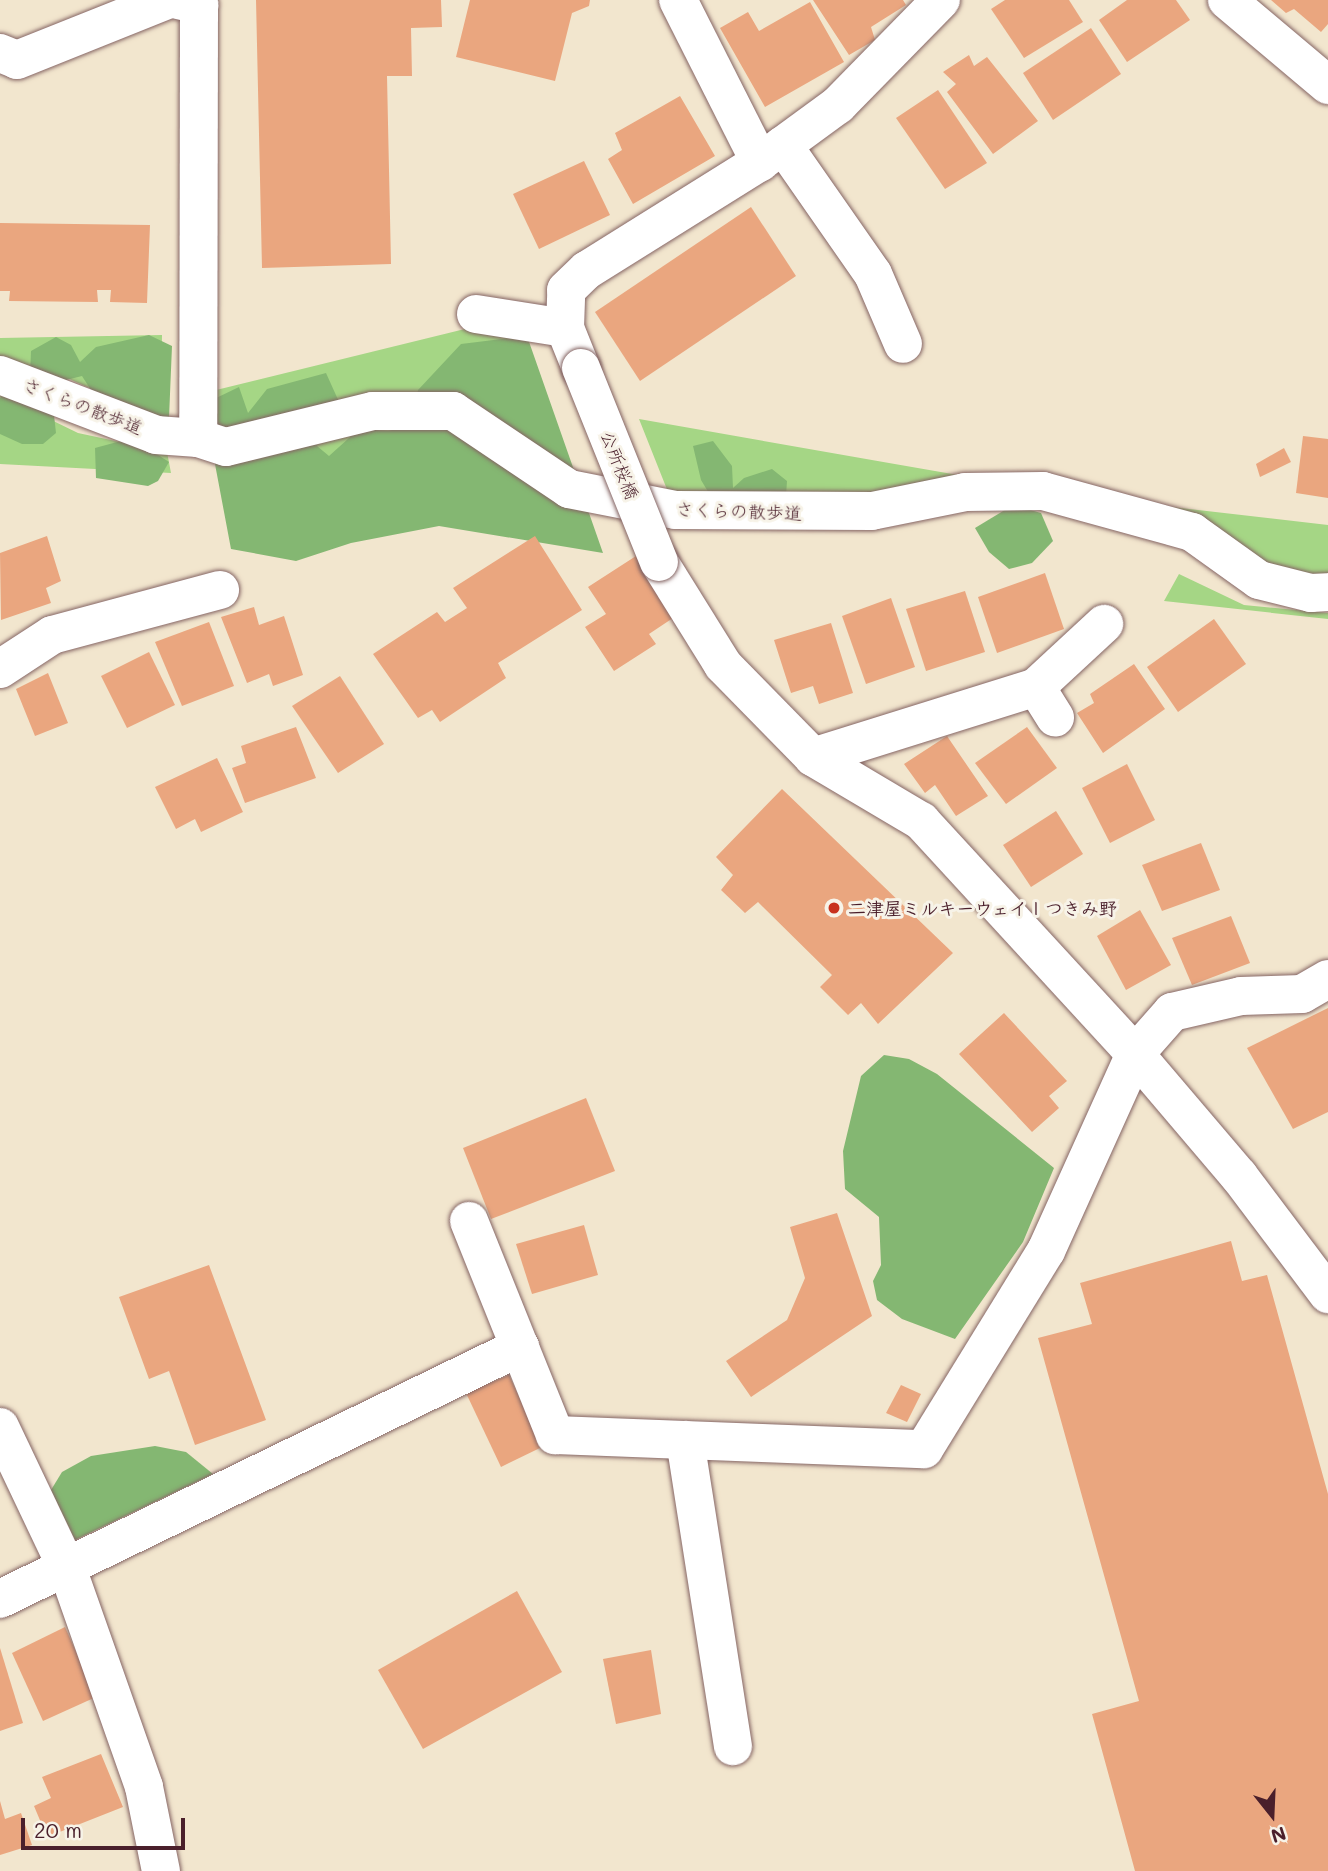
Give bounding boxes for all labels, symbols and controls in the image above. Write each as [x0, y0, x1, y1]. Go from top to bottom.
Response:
street label: さくらの散歩道 [20, 373, 146, 439]
street label: 公所桜橋 [597, 428, 643, 502]
street label: さくらの散歩道 [676, 498, 802, 524]
place label: 二津屋ミルキーウェイⅠつきみ野 [848, 897, 1118, 919]
marker: 二津屋ミルキーウェイⅠつきみ野 [826, 900, 842, 916]
north arrow [1237, 1780, 1307, 1850]
scale bar [24, 1804, 189, 1848]
text: 20 m [34, 1816, 82, 1843]
text: N [1268, 1821, 1289, 1850]

